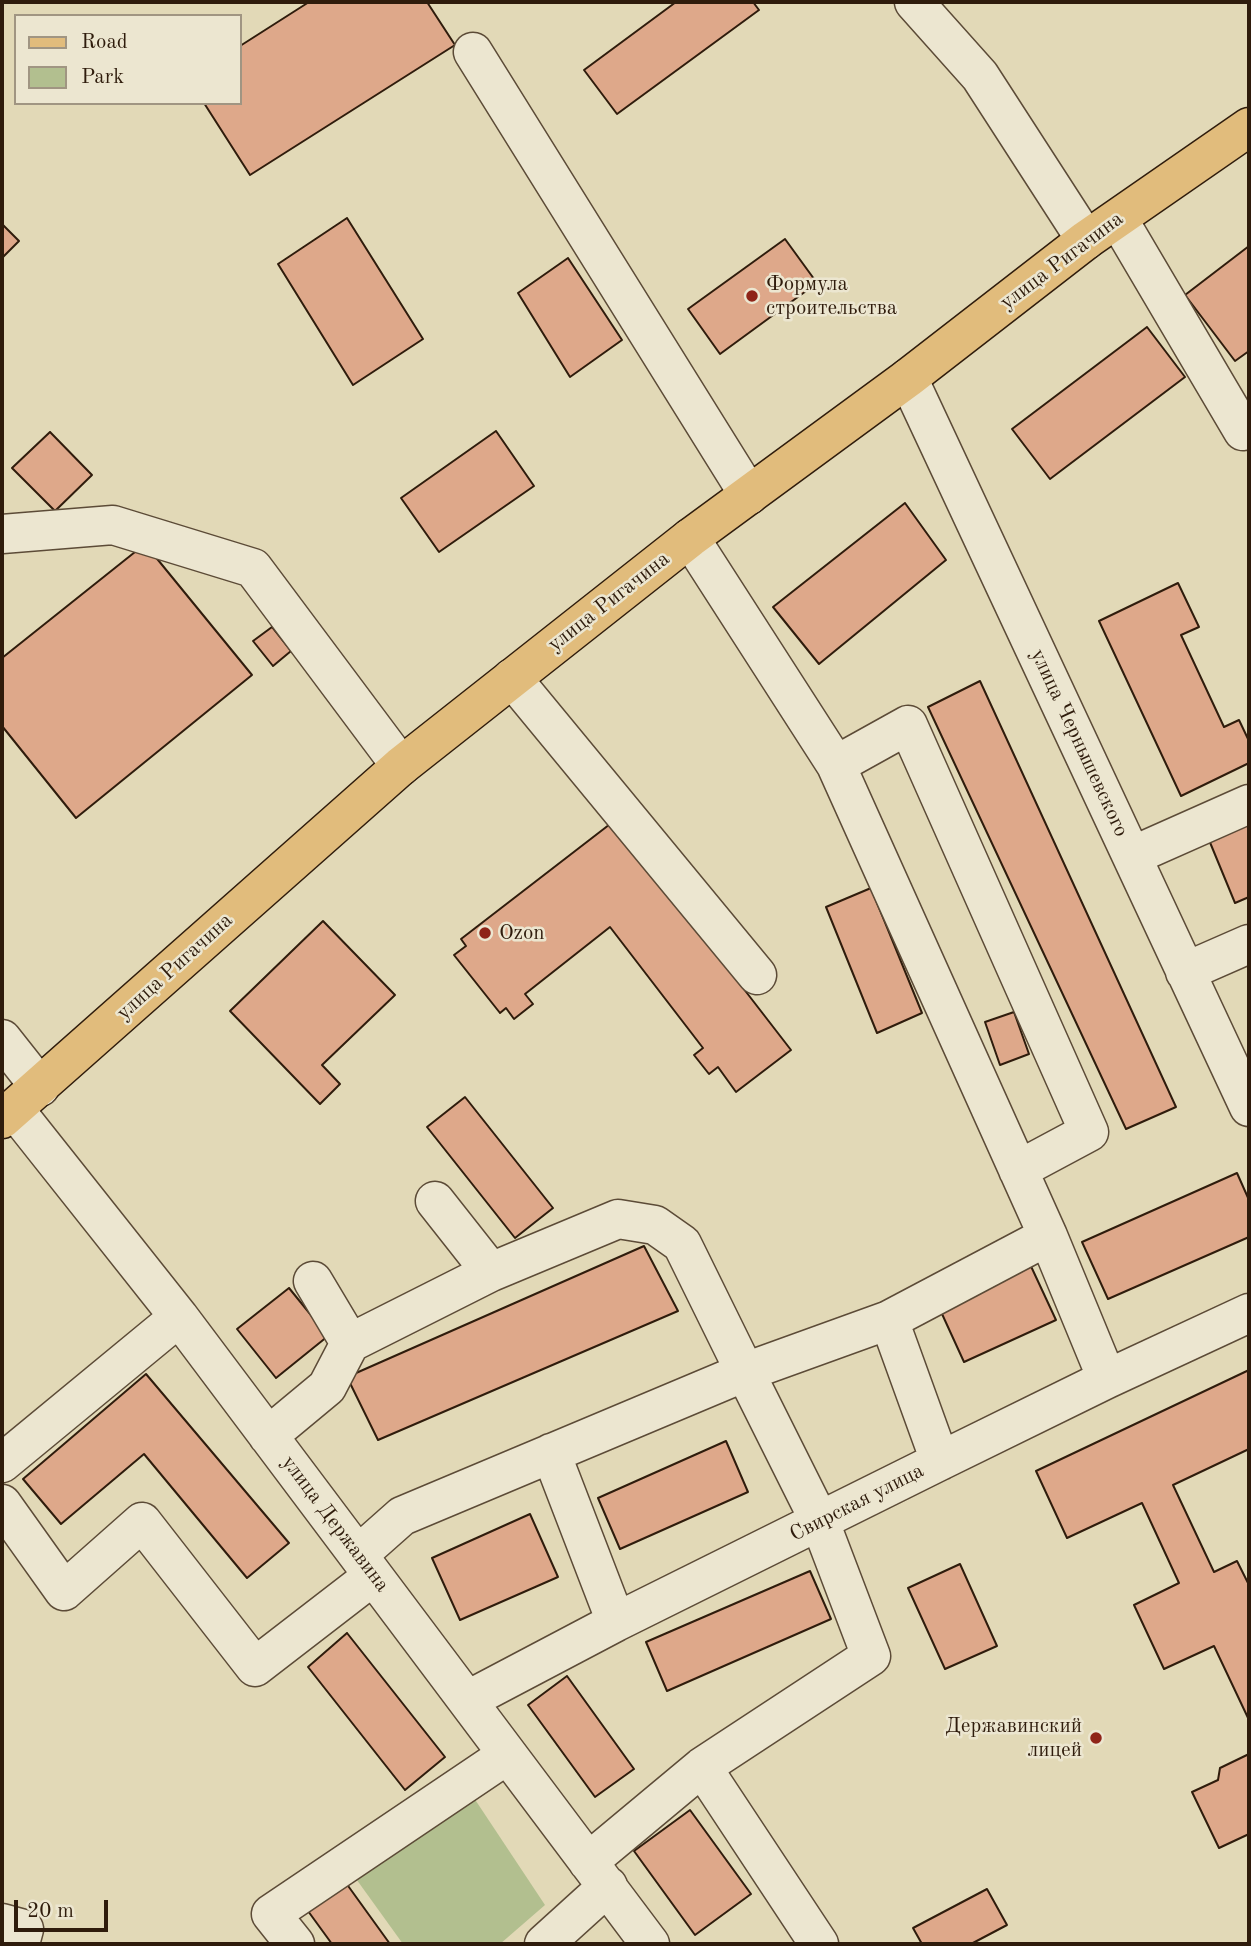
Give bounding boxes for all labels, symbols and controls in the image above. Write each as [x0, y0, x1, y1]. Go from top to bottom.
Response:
legend [14, 14, 242, 105]
text: Road [81, 32, 128, 53]
text: Park [81, 67, 124, 88]
street label: улица Ригачина [995, 206, 1129, 316]
place label: Формула строительства [766, 271, 897, 321]
marker: Формула строительства [744, 288, 760, 304]
street label: улица Ригачина [543, 547, 675, 657]
street label: улица Чернышевского [1024, 645, 1134, 841]
street label: улица Ригачина [112, 908, 238, 1026]
place label: Ozon [499, 920, 545, 946]
marker: Ozon [477, 925, 493, 941]
street label: улица Державина [275, 1451, 395, 1597]
street label: Свирская улица [786, 1458, 928, 1548]
place label: Державинский лицей [945, 1713, 1082, 1763]
marker: Державинский лицей [1088, 1730, 1104, 1746]
scale bar [18, 1886, 112, 1930]
text: 20 m [27, 1901, 74, 1922]

